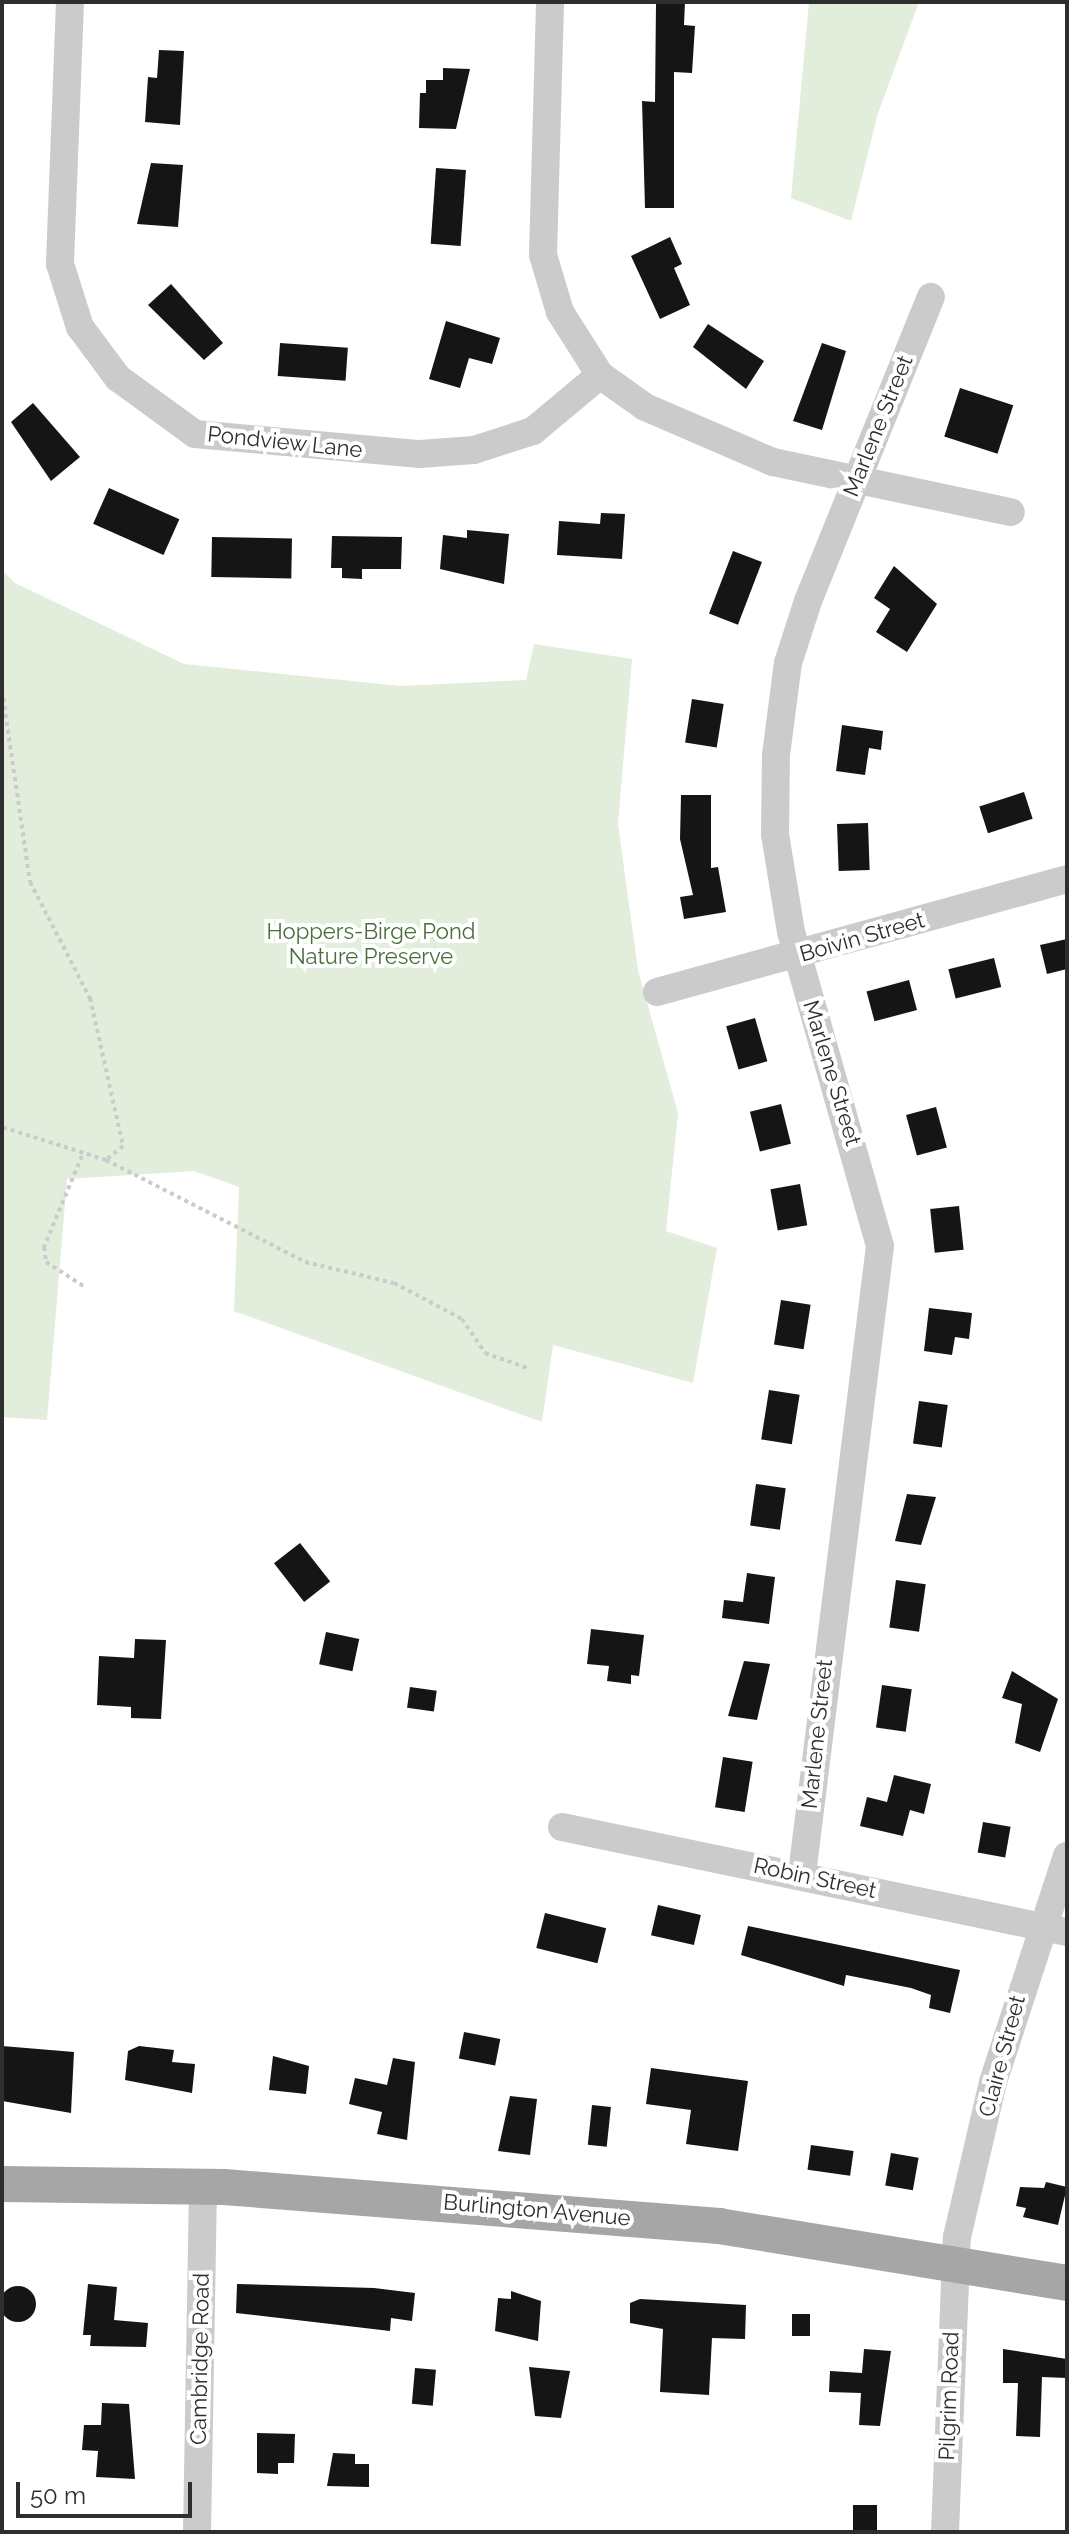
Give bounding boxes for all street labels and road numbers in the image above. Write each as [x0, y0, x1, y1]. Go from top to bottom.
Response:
street label: Marlene Street [838, 351, 918, 501]
street label: Pondview Lane [206, 421, 364, 463]
street label: Boivin Street [797, 907, 927, 967]
street label: Marlene Street [797, 997, 867, 1149]
street label: Marlene Street [796, 1658, 838, 1810]
street label: Robin Street [751, 1852, 879, 1904]
street label: Claire Street [973, 1992, 1031, 2120]
street label: Burlington Avenue [442, 2189, 632, 2231]
street label: Cambridge Road [185, 2273, 215, 2445]
street label: Pilgrim Road [934, 2331, 964, 2461]

